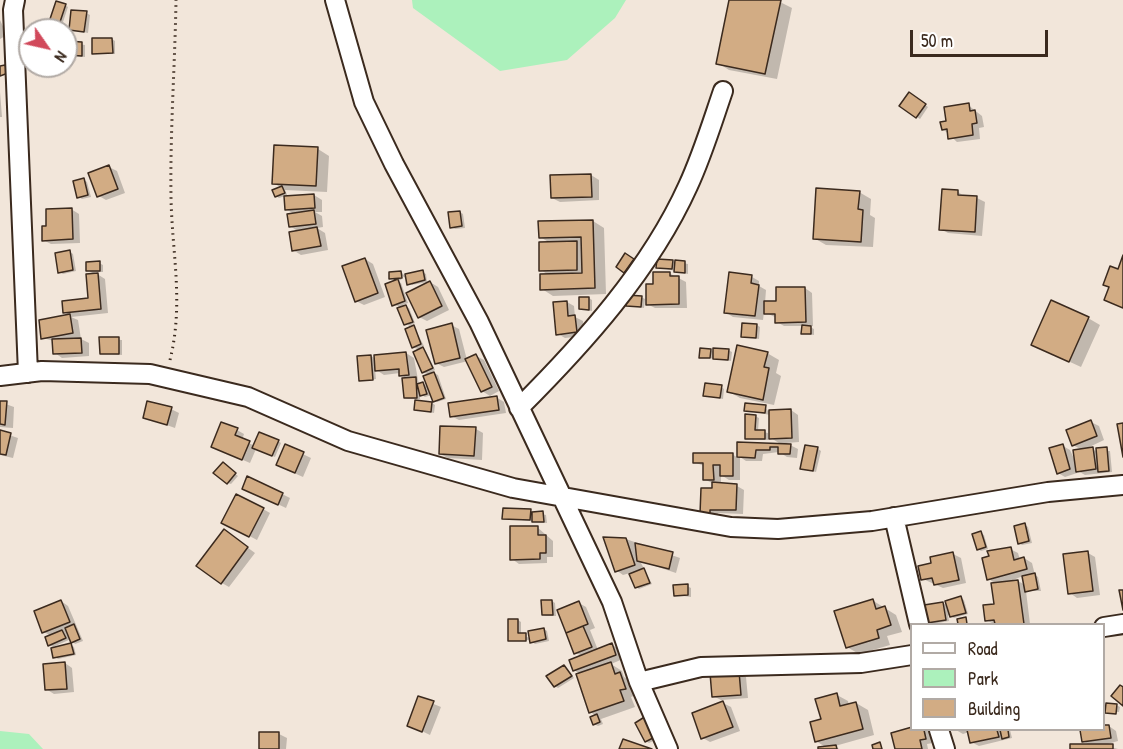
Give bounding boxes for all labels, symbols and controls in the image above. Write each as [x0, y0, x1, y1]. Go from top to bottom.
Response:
north arrow [18, 18, 78, 78]
scale bar [913, 18, 1051, 56]
text: 50 m [921, 28, 953, 53]
text: N [50, 47, 73, 67]
legend [910, 623, 1105, 731]
text: Road [968, 636, 998, 661]
text: Park [968, 666, 998, 691]
text: Building [968, 696, 1020, 721]

